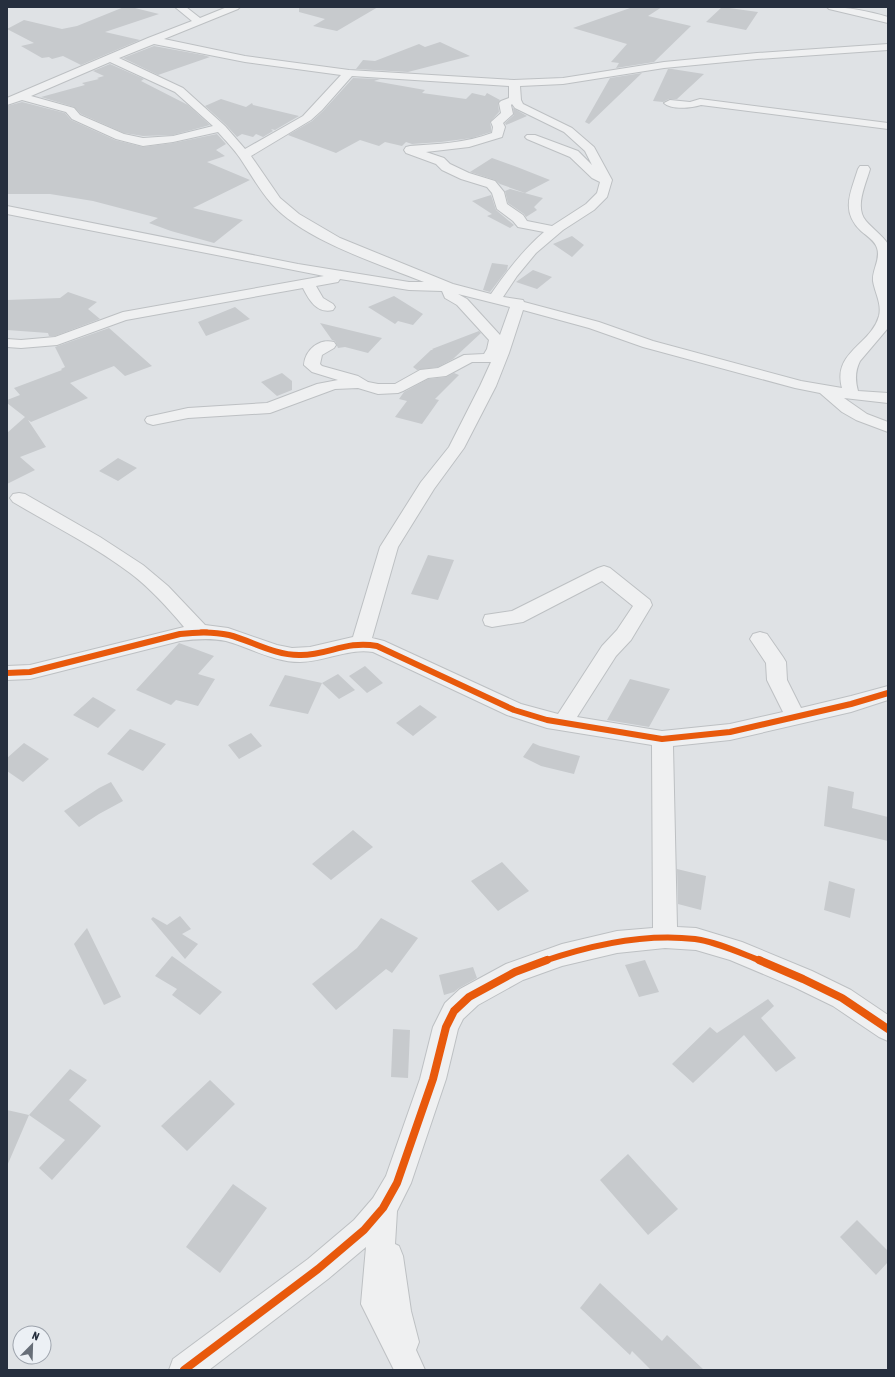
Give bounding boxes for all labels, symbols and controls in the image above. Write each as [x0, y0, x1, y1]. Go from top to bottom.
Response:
north arrow [12, 1325, 52, 1365]
text: N [31, 1329, 41, 1343]

